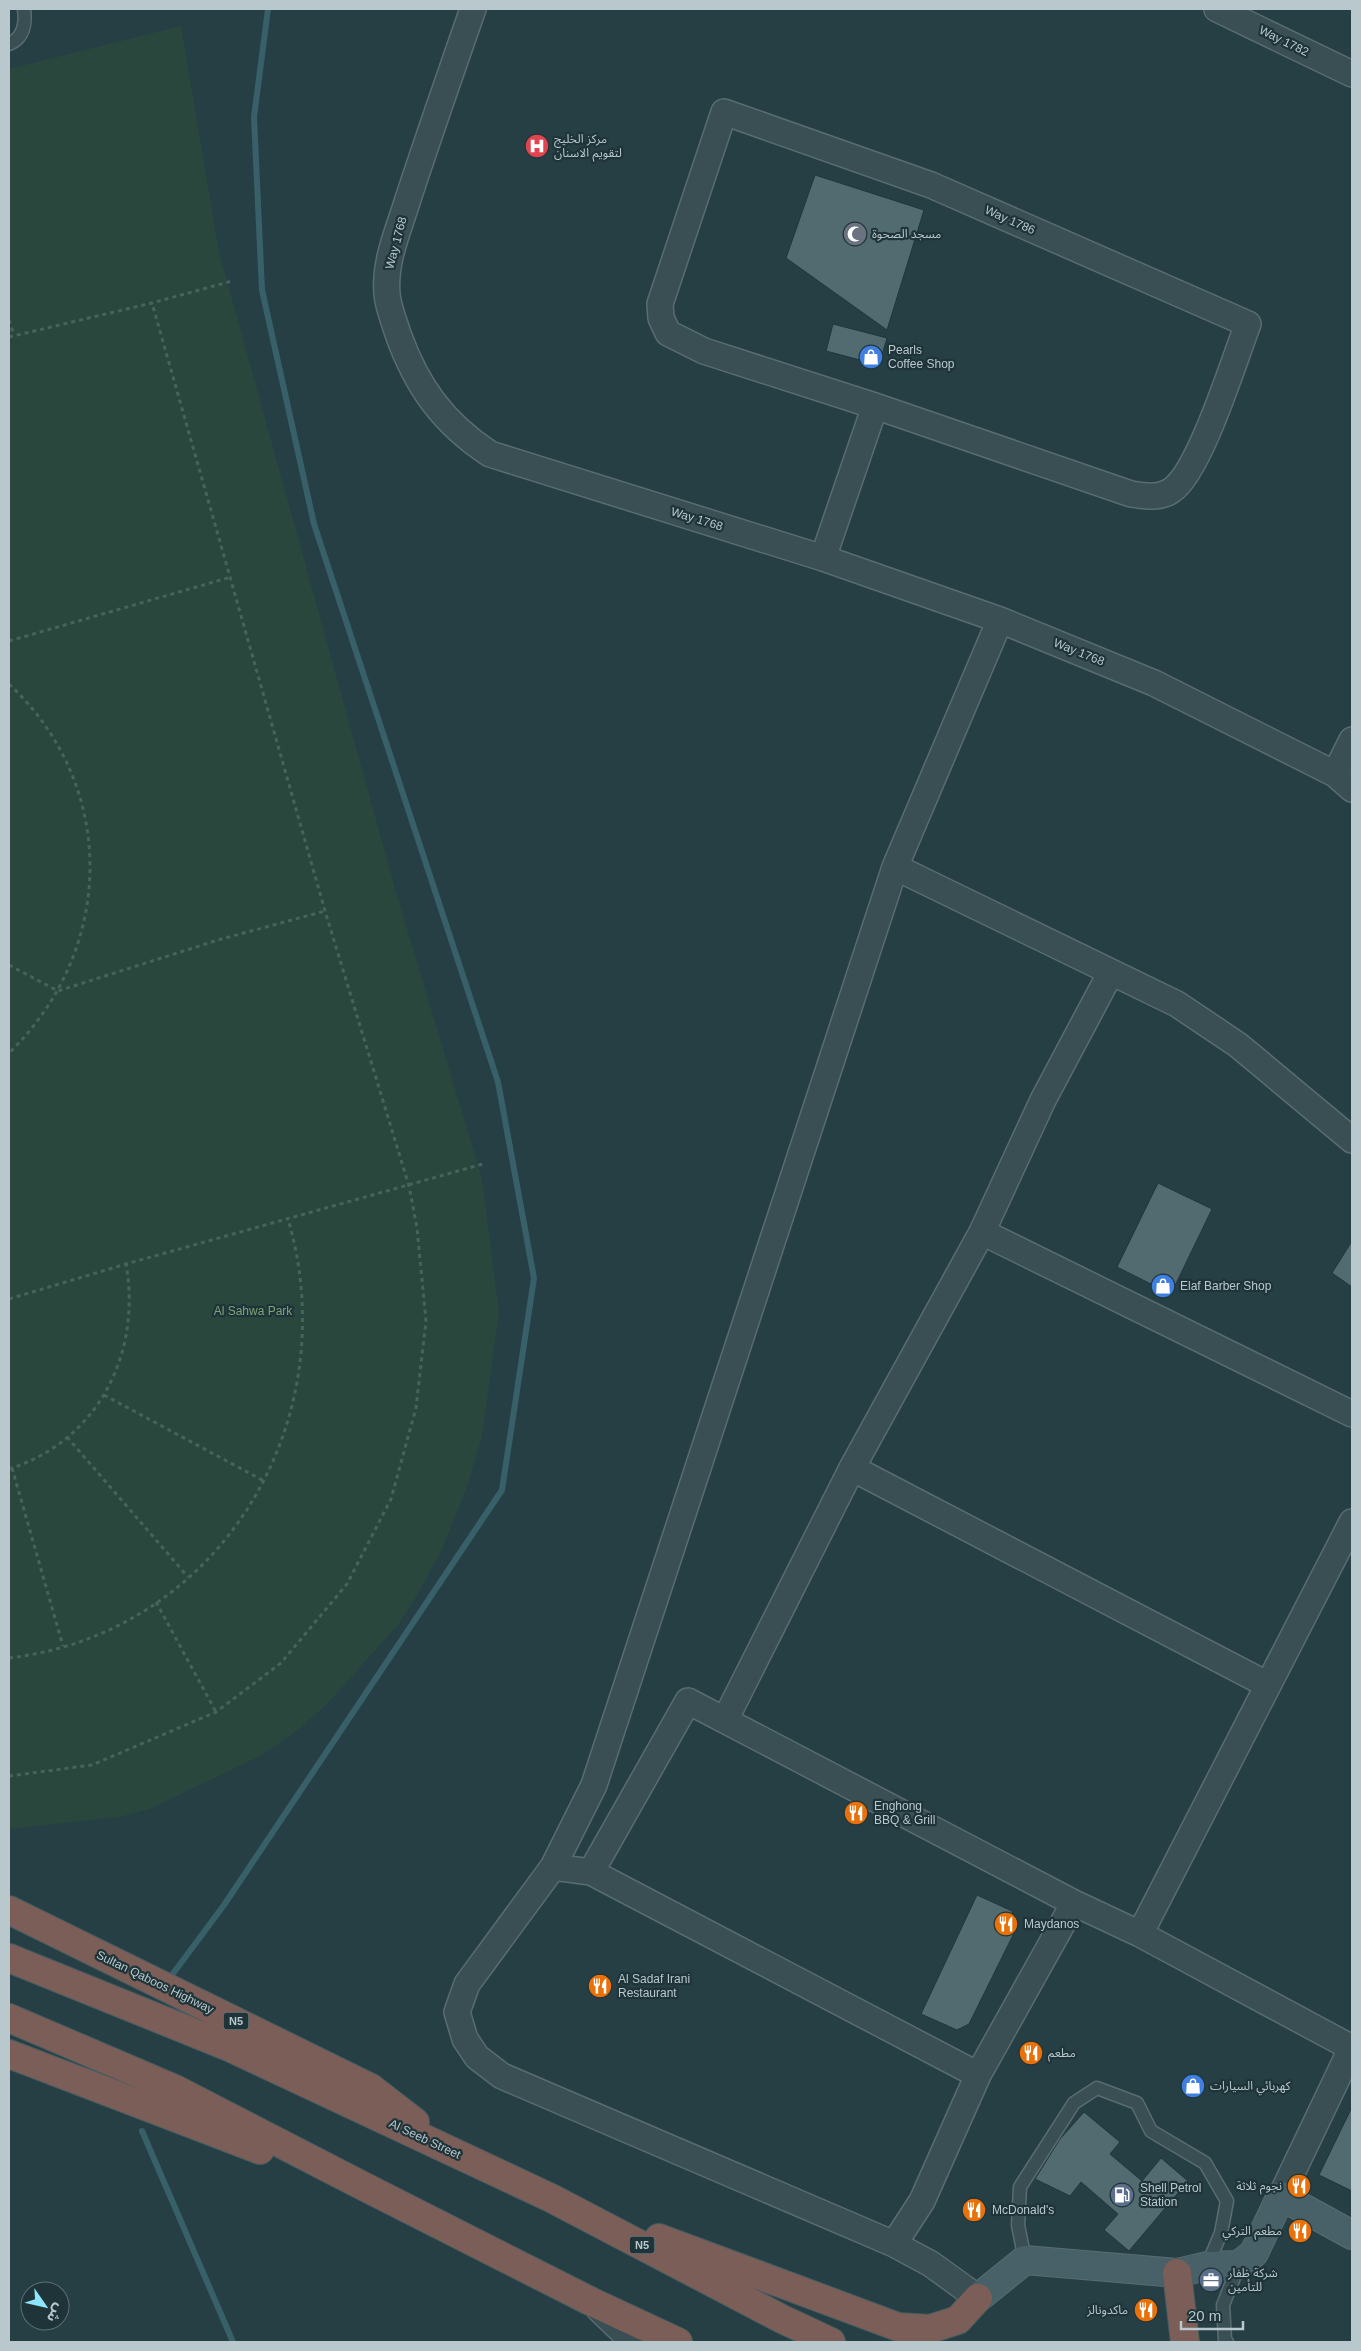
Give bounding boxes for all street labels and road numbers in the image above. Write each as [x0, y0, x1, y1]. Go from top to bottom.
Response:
street label: Way 1782 [1257, 23, 1311, 59]
street label: Way 1786 [983, 203, 1038, 237]
street label: Way 1768 [382, 215, 410, 271]
street label: Way 1768 [669, 504, 725, 534]
street label: Way 1768 [1052, 635, 1107, 669]
street label: Sultan Qaboos Highway [94, 1947, 216, 2017]
road number: N5 [224, 2012, 248, 2030]
street label: Al Seeb Street [387, 2116, 464, 2162]
road number: N5 [630, 2236, 654, 2254]

